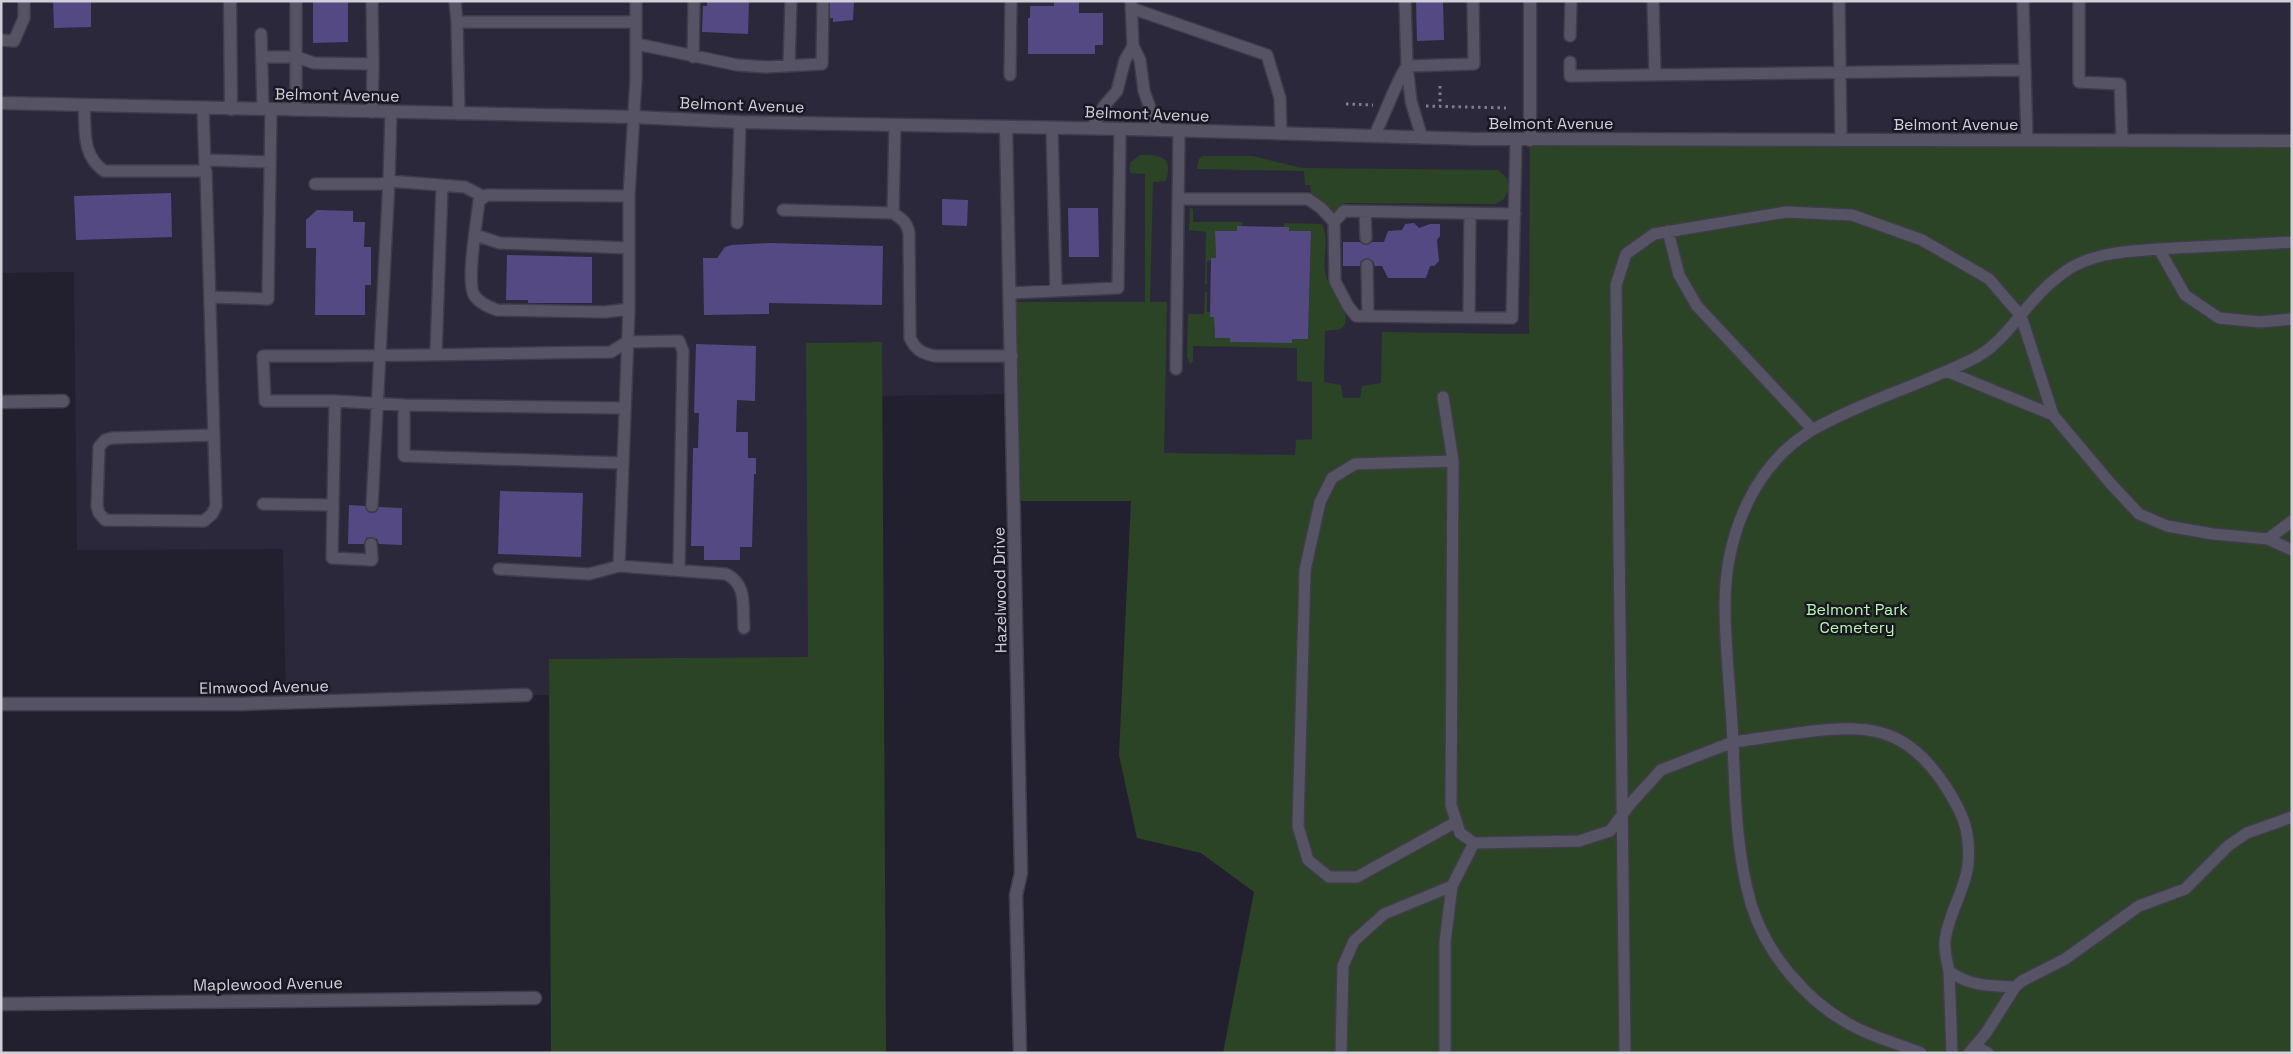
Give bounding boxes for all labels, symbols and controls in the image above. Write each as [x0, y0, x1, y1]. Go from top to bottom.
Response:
street label: Belmont Avenue [274, 83, 400, 107]
street label: Belmont Avenue [679, 92, 805, 118]
street label: Belmont Avenue [1084, 101, 1210, 127]
street label: Belmont Avenue [1489, 113, 1613, 134]
street label: Belmont Avenue [1894, 114, 2018, 135]
street label: Hazelwood Drive [988, 527, 1012, 653]
park label: Belmont Park Cemetery [1806, 599, 1908, 638]
street label: Elmwood Avenue [199, 675, 329, 699]
street label: Maplewood Avenue [193, 972, 343, 996]

